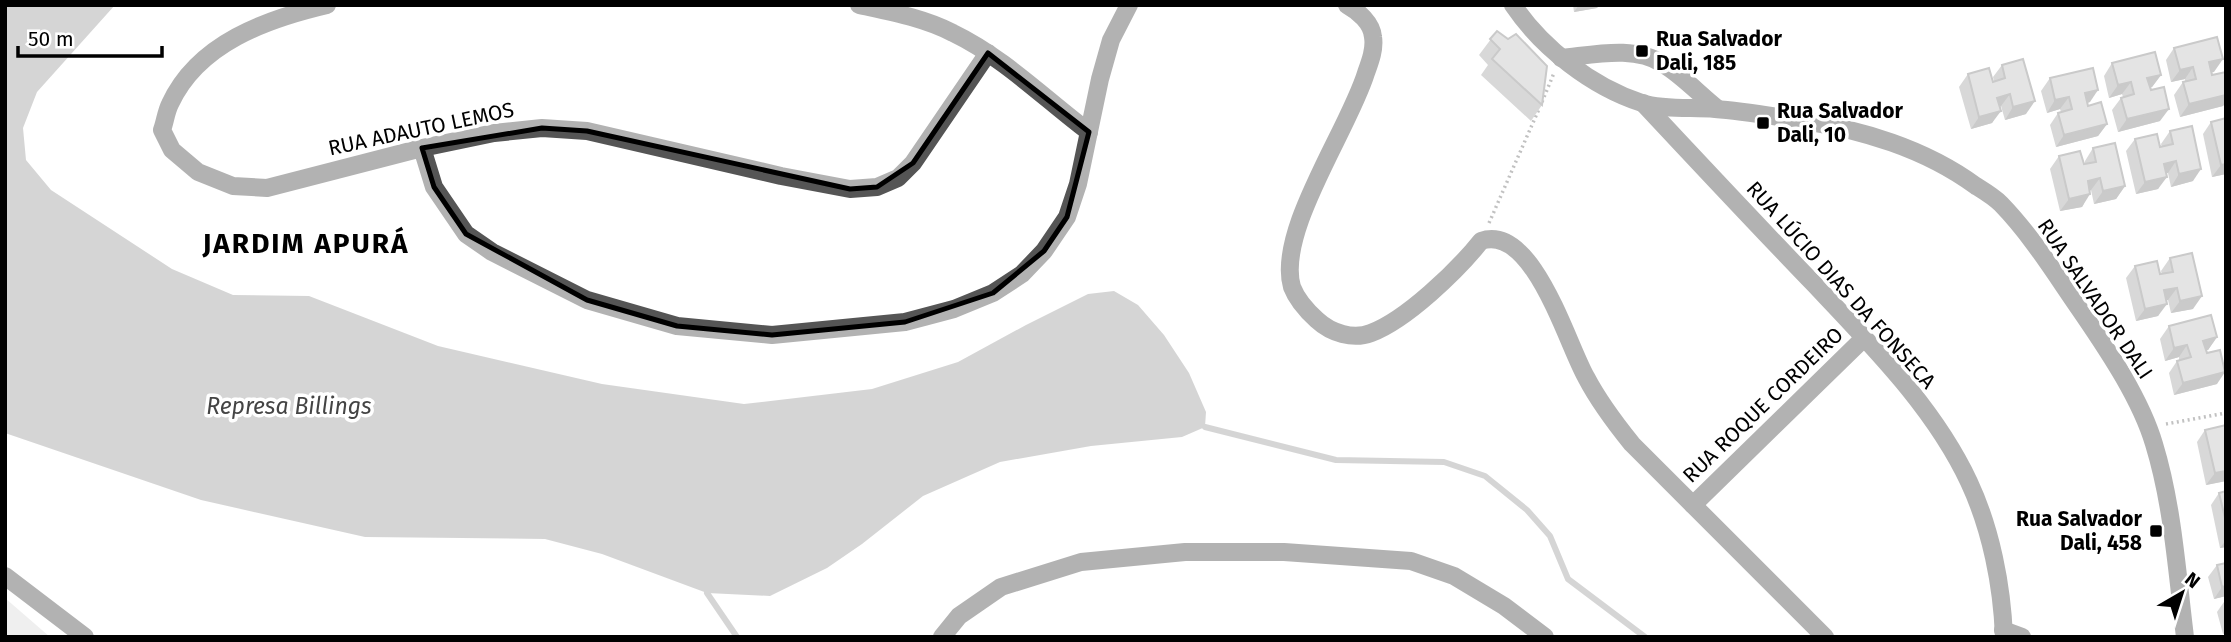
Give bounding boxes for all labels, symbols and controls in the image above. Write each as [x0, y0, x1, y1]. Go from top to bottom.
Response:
scale bar [18, 14, 161, 58]
text: 50 m [28, 26, 74, 52]
place label: Rua Salvador Dali, 185 [1656, 26, 1782, 76]
marker: Rua Salvador Dali, 185 [1634, 43, 1650, 59]
street label: RUA ADAUTO LEMOS [326, 97, 516, 161]
place label: Rua Salvador Dali, 10 [1777, 98, 1903, 148]
marker: Rua Salvador Dali, 10 [1755, 115, 1771, 131]
street label: RUA LÚCIO DIAS DA FONSECA [1741, 176, 1941, 394]
street label: RUA SALVADOR DALI [2032, 214, 2158, 384]
district label: JARDIM APURÁ [201, 226, 410, 260]
street label: RUA ROQUE CORDEIRO [1677, 322, 1849, 488]
water label: Represa Billings [206, 392, 372, 420]
place label: Rua Salvador Dali, 458 [2016, 506, 2143, 556]
marker: Rua Salvador Dali, 458 [2148, 523, 2164, 539]
north arrow [2147, 558, 2217, 628]
text: N [2180, 567, 2205, 593]

